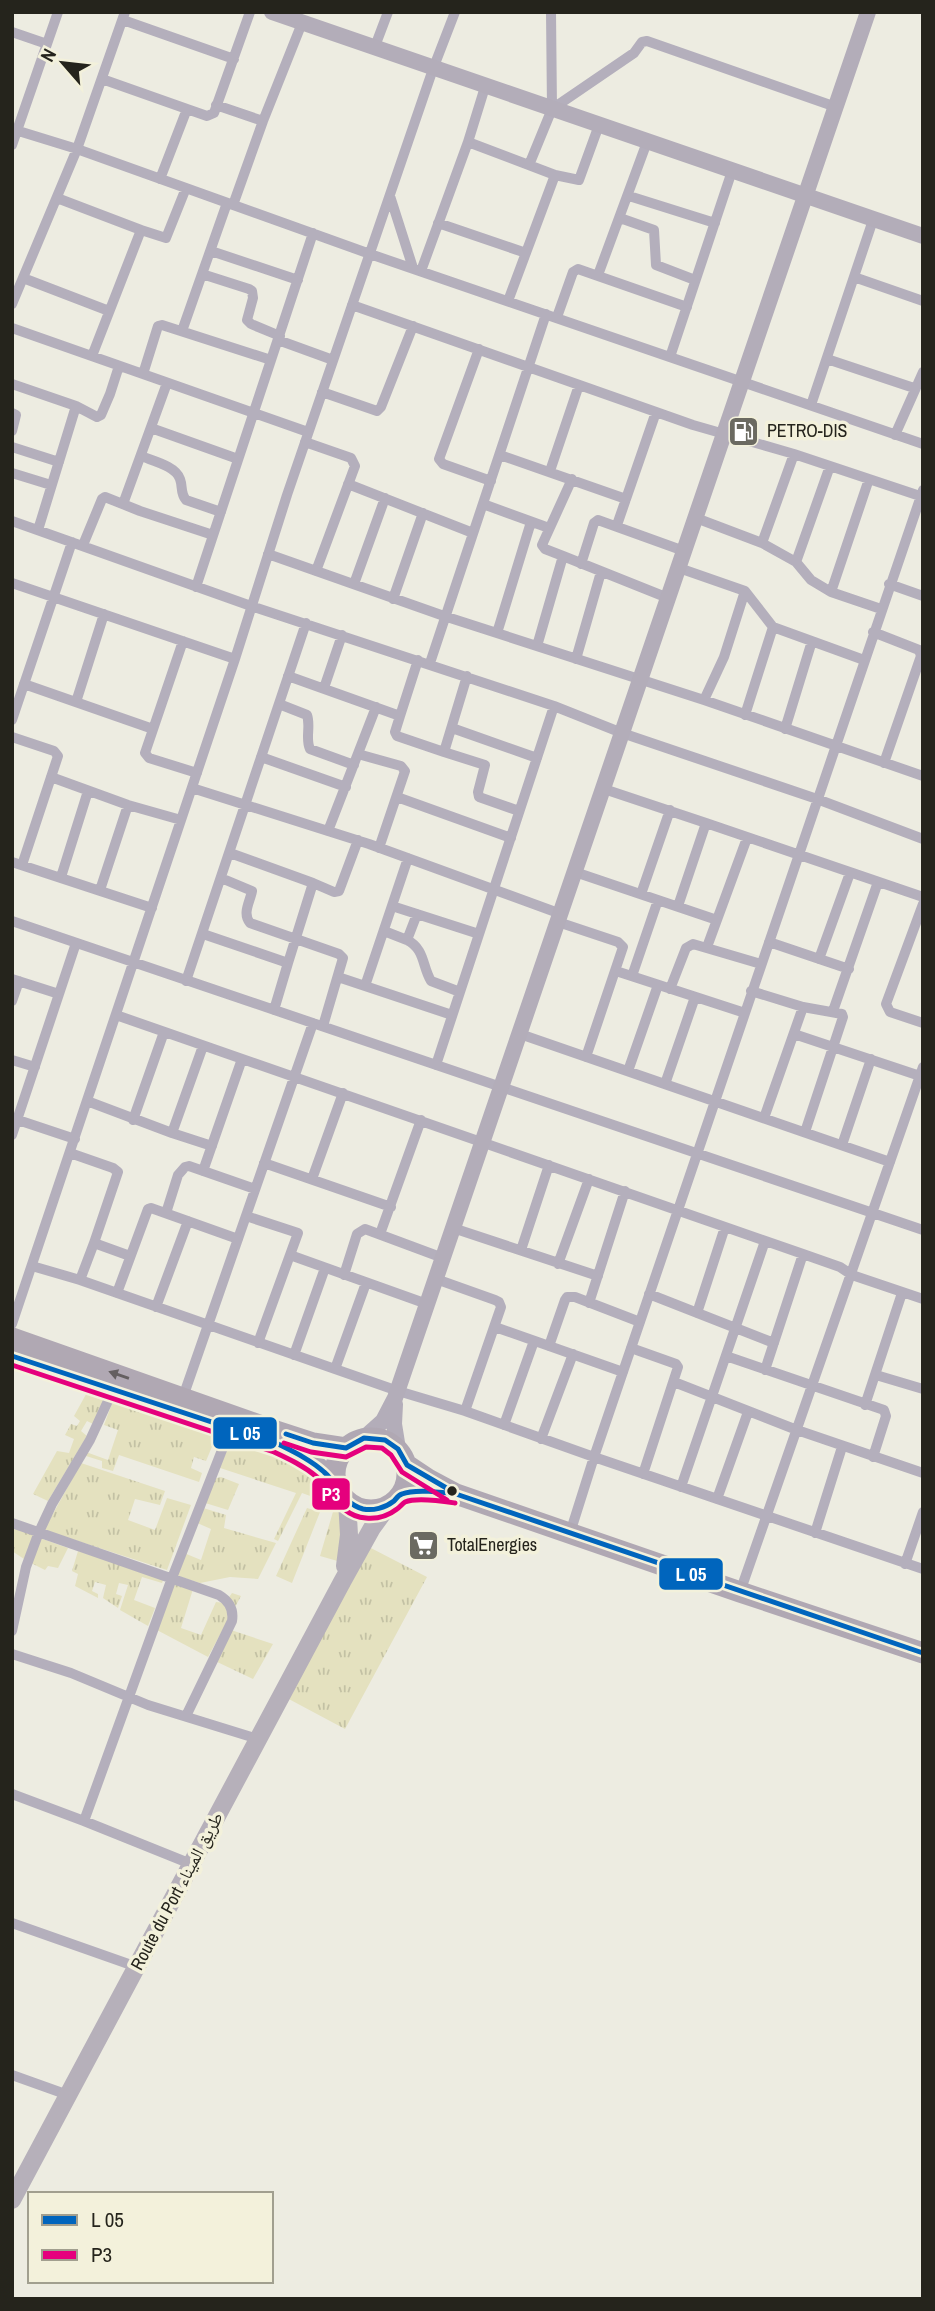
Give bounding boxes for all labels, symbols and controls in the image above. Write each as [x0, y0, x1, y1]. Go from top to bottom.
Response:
north arrow [28, 28, 98, 98]
text: N [34, 44, 62, 66]
fuel station icon: PETRO-DIS [727, 414, 761, 448]
place label: PETRO-DIS [767, 418, 848, 443]
one-way arrow [108, 1369, 129, 1379]
line badge: L 05 [212, 1416, 278, 1450]
text: L 05 [230, 1420, 261, 1446]
line badge: P3 [311, 1477, 351, 1511]
text: P3 [321, 1481, 341, 1507]
unlabelled marker [445, 1484, 459, 1498]
supermarket icon: TotalEnergies [407, 1528, 441, 1562]
place label: TotalEnergies [447, 1532, 537, 1557]
line badge: L 05 [658, 1557, 724, 1591]
text: L 05 [676, 1561, 707, 1587]
street label: Route du Port طريق الميناء [124, 1807, 229, 1974]
legend [28, 2192, 273, 2283]
text: L 05 [91, 2205, 124, 2234]
text: P3 [91, 2240, 112, 2269]

